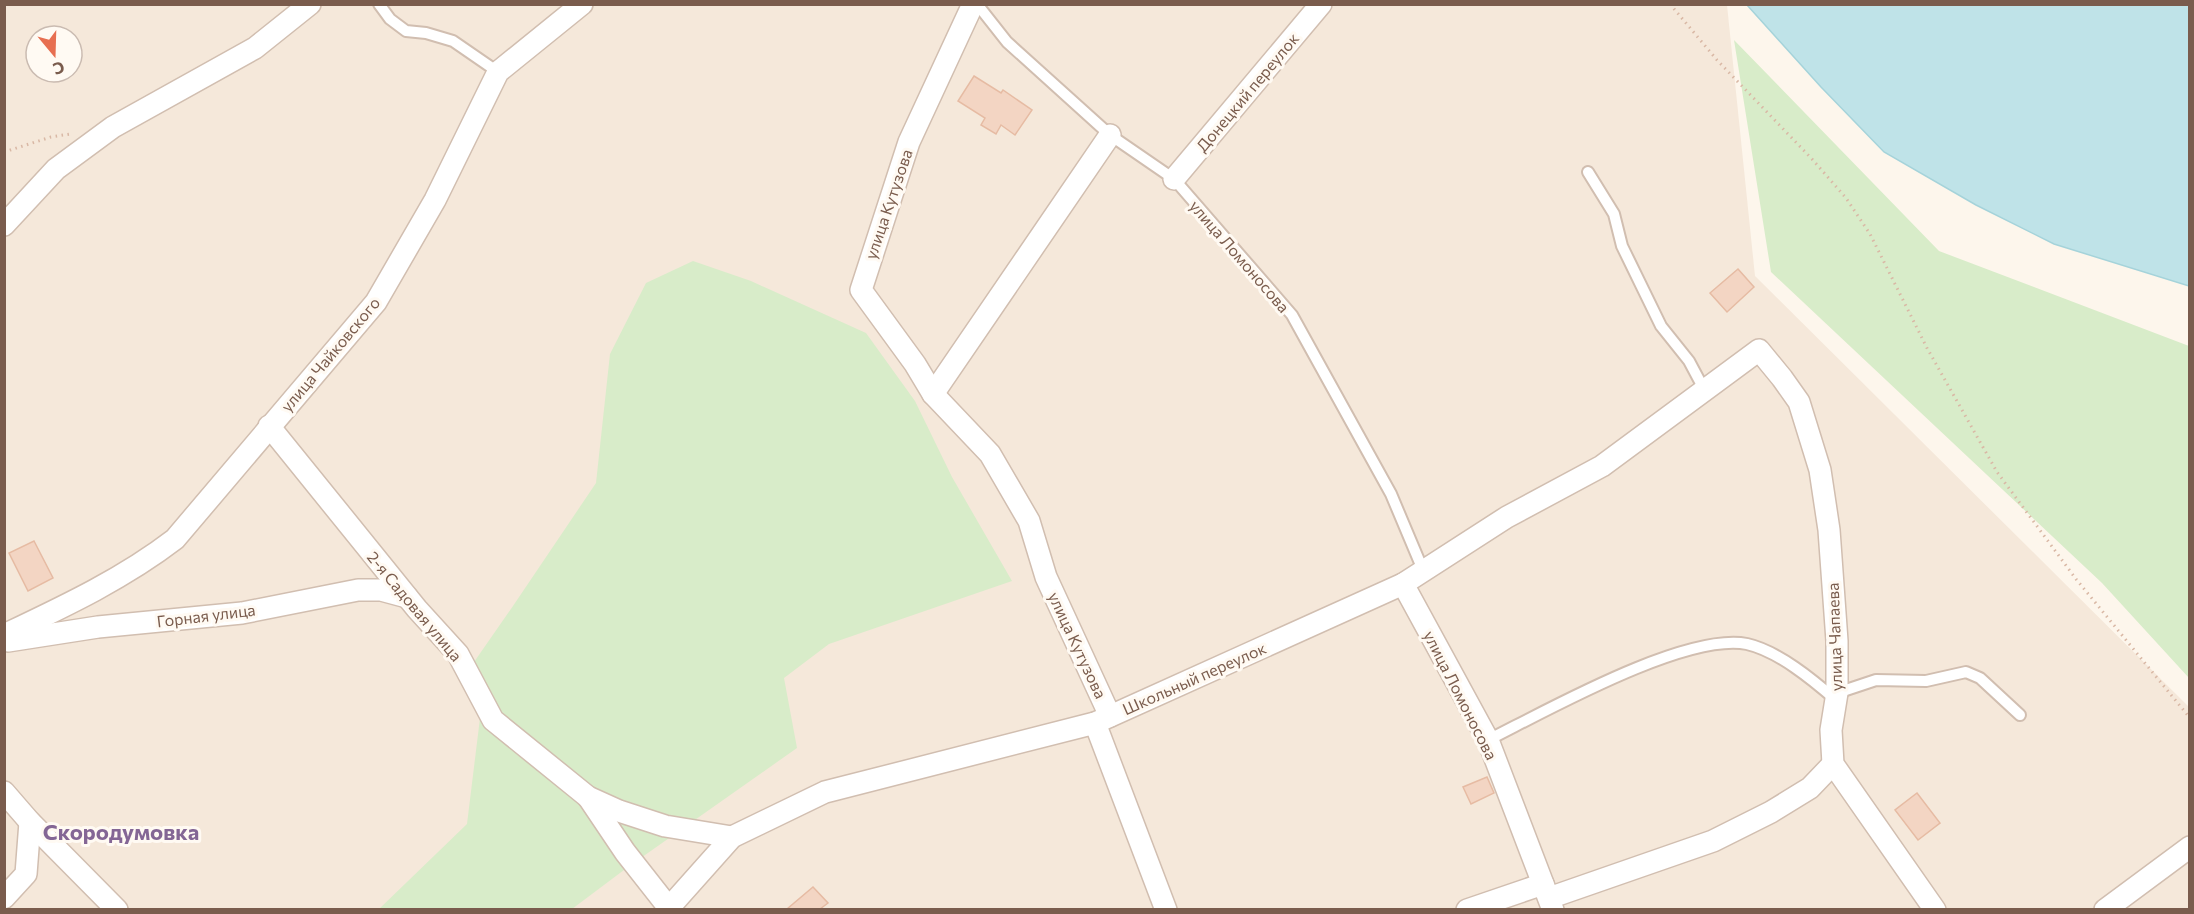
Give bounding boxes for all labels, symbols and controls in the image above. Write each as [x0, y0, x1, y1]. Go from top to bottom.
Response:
north arrow [24, 24, 84, 84]
street label: Донецкий переулок [1192, 28, 1303, 155]
text: С [51, 58, 67, 79]
street label: улица Кутузова [860, 146, 916, 262]
street label: улица Ломоносова [1186, 196, 1294, 316]
street label: улица Чайковского [277, 293, 383, 415]
street label: 2-я Садовая улица [364, 547, 466, 665]
street label: улица Чапаева [1823, 582, 1845, 692]
street label: улица Кутузова [1045, 589, 1111, 701]
street label: Горная улица [156, 600, 256, 630]
street label: улица Ломоносова [1420, 627, 1502, 763]
street label: Школьный переулок [1119, 638, 1269, 718]
district label: Скородумовка [43, 818, 199, 845]

